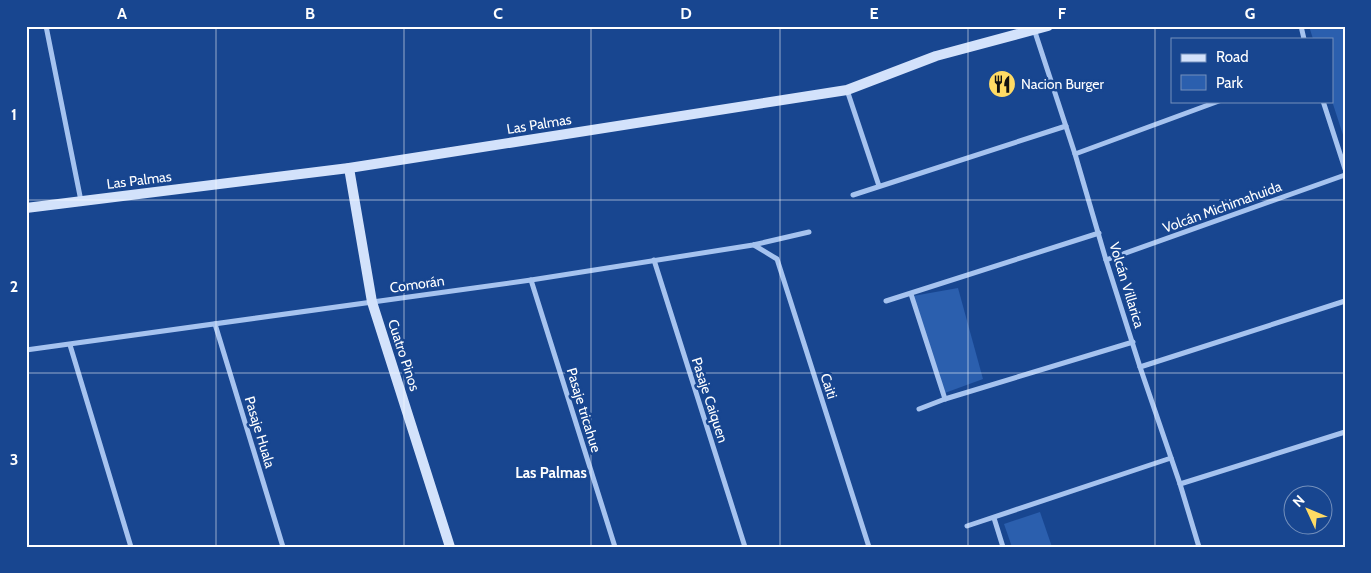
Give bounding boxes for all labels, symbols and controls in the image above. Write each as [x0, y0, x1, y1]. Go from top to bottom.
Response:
text: A [117, 4, 127, 23]
text: B [305, 4, 315, 23]
text: C [493, 4, 503, 23]
text: D [680, 4, 692, 23]
text: E [869, 4, 879, 23]
text: F [1058, 4, 1067, 23]
text: G [1245, 4, 1255, 23]
legend [1171, 38, 1334, 102]
text: Road [1216, 48, 1249, 66]
restaurant icon: Nacion Burger [987, 69, 1017, 99]
text: Park [1216, 74, 1243, 92]
place label: Nacion Burger [1021, 75, 1105, 93]
text: 1 [11, 105, 17, 124]
street label: Las Palmas [505, 110, 573, 138]
street label: Las Palmas [105, 167, 173, 193]
street label: Volcán Michimahuida [1160, 177, 1284, 237]
street label: Volcán Villarica [1105, 240, 1149, 330]
street label: Comorán [389, 271, 446, 297]
text: 2 [10, 277, 18, 296]
street label: Cuatro Pinos [384, 317, 424, 393]
street label: Pasaje Caiquen [688, 355, 732, 445]
street label: Pasaje tricahue [563, 365, 605, 455]
street label: Caiti [816, 371, 842, 401]
street label: Pasaje Huala [241, 394, 280, 470]
text: 3 [10, 450, 18, 469]
district label: Las Palmas [515, 464, 587, 482]
north arrow [1284, 486, 1334, 536]
text: N [1289, 491, 1309, 511]

